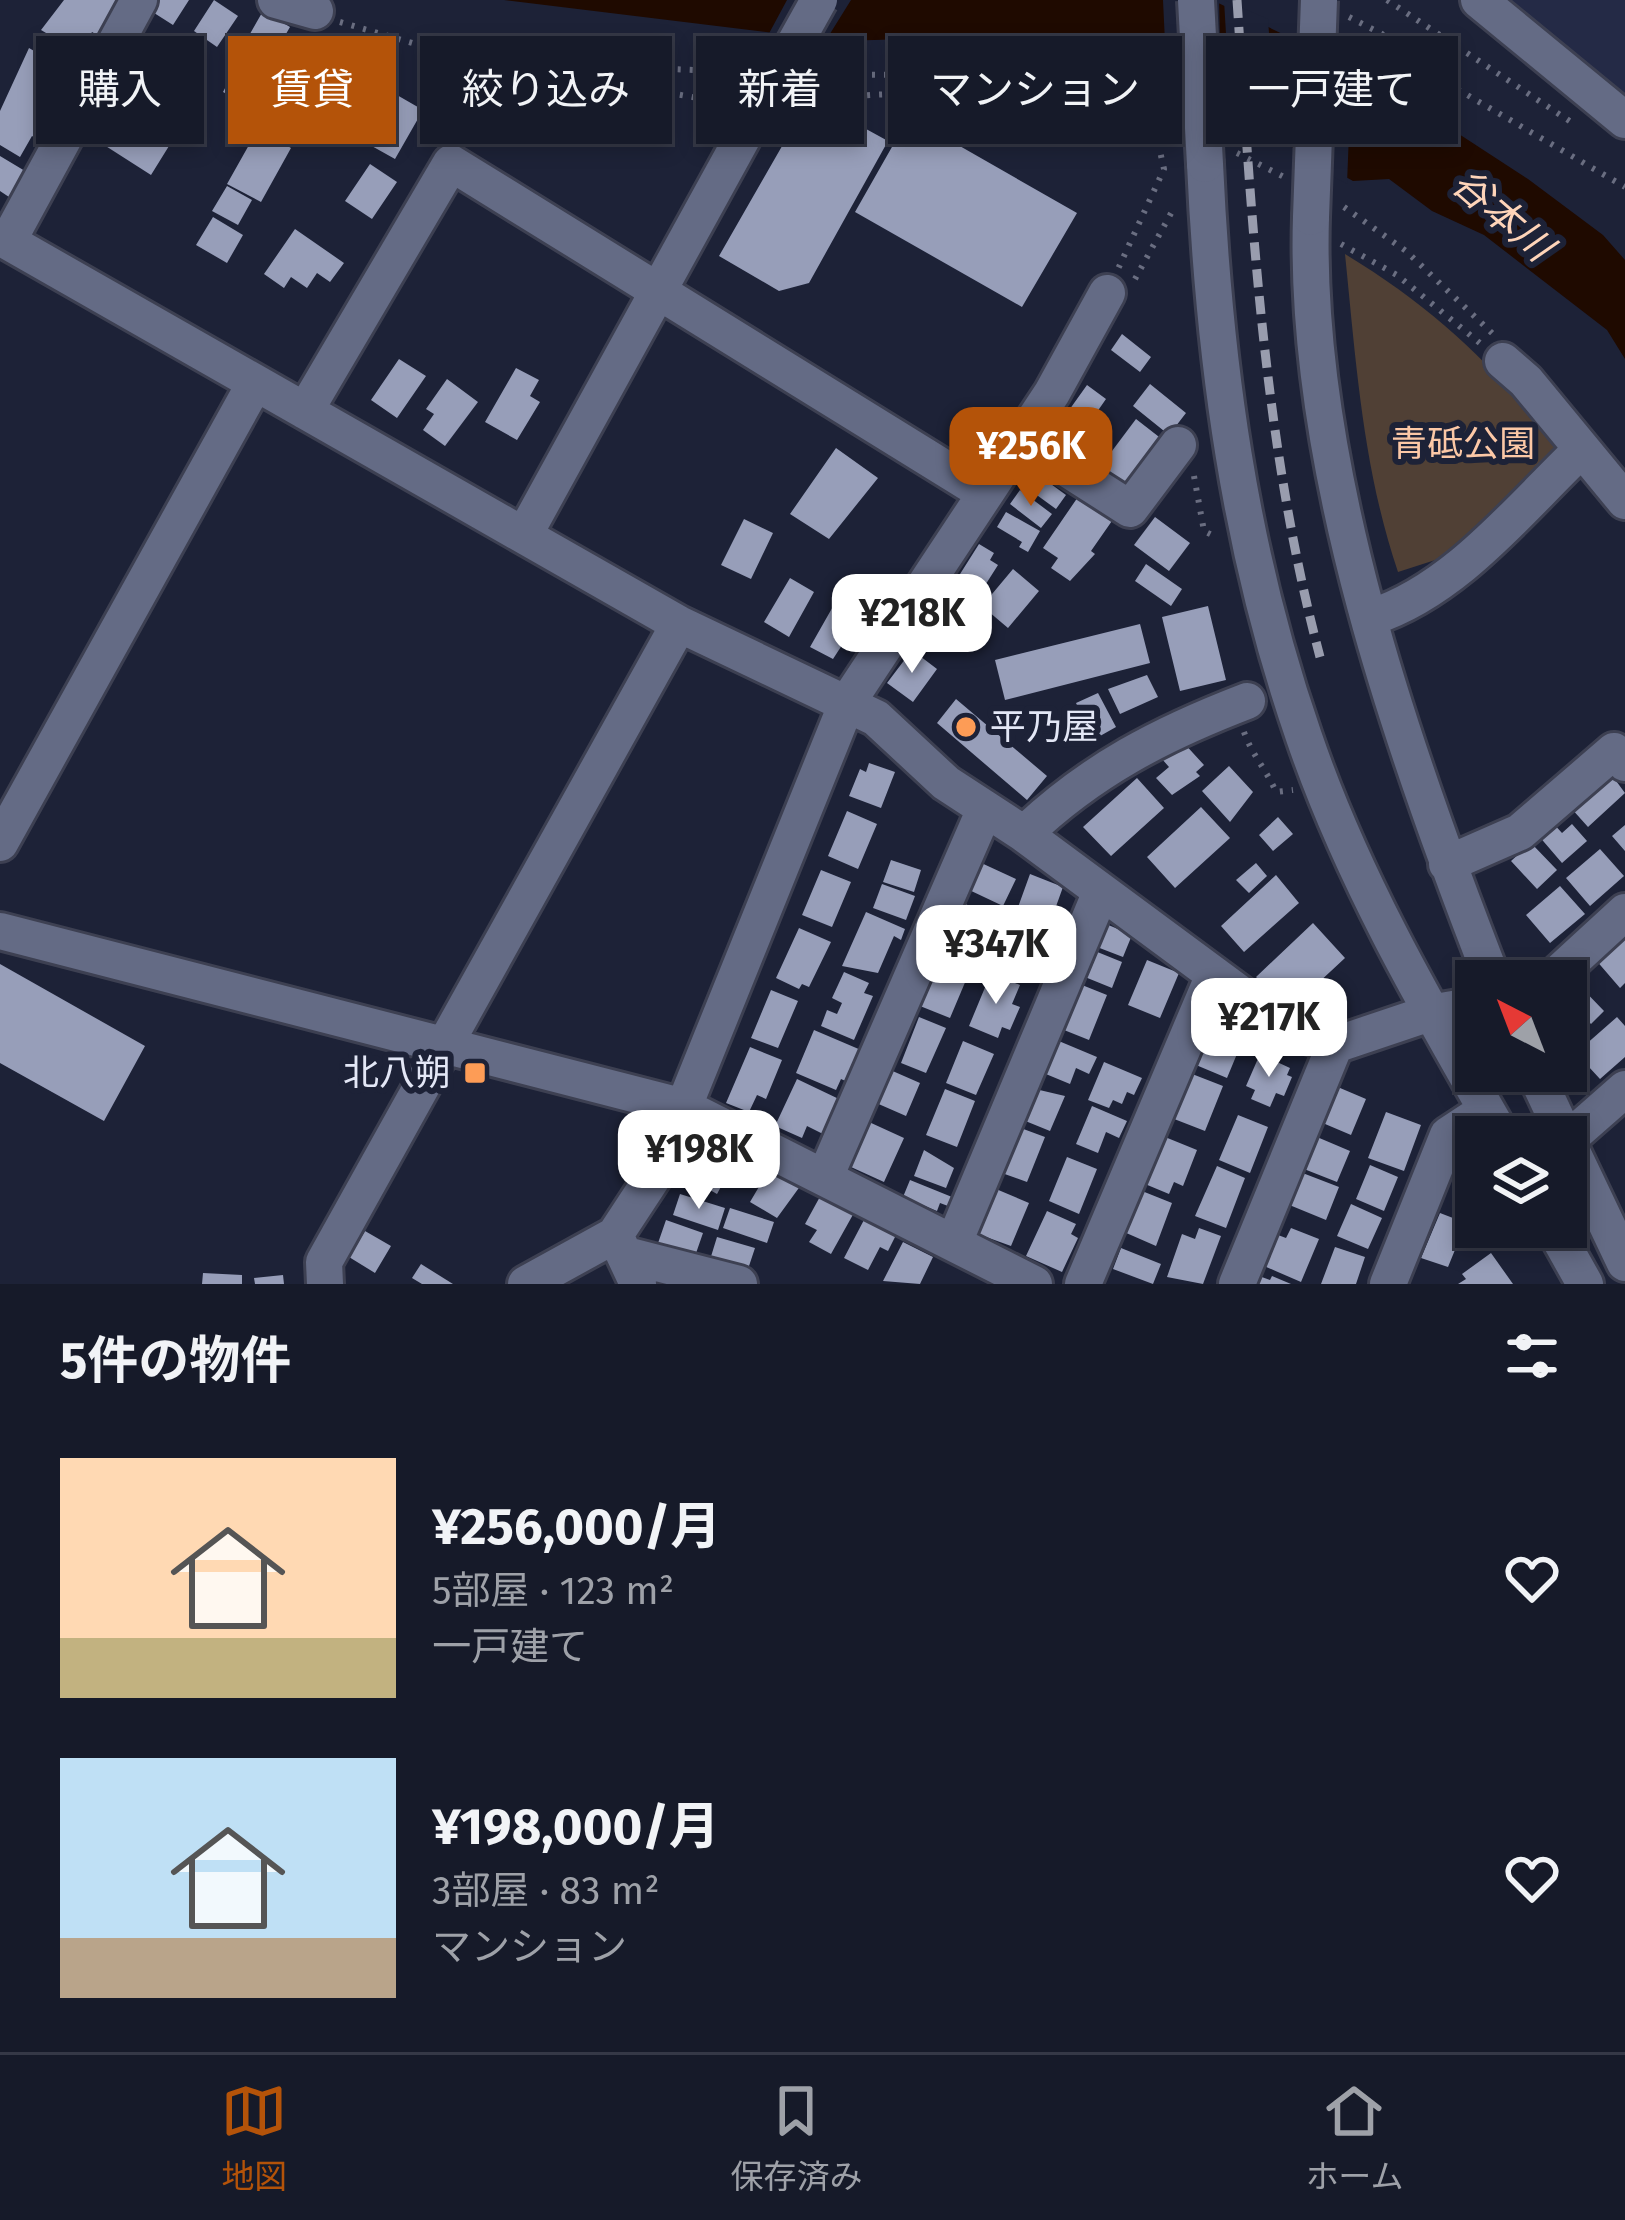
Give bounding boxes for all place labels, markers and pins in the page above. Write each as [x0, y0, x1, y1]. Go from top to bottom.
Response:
pin: ¥256K [947, 407, 1115, 509]
pin: ¥218K [828, 574, 996, 676]
place label: 平乃屋 [990, 705, 1098, 749]
marker: 平乃屋 [953, 714, 979, 740]
pin: ¥347K [912, 905, 1080, 1007]
pin: ¥217K [1185, 978, 1353, 1080]
place label: 北八朔 [343, 1051, 451, 1095]
marker: 北八朔 [462, 1060, 488, 1086]
pin: ¥198K [615, 1110, 783, 1212]

